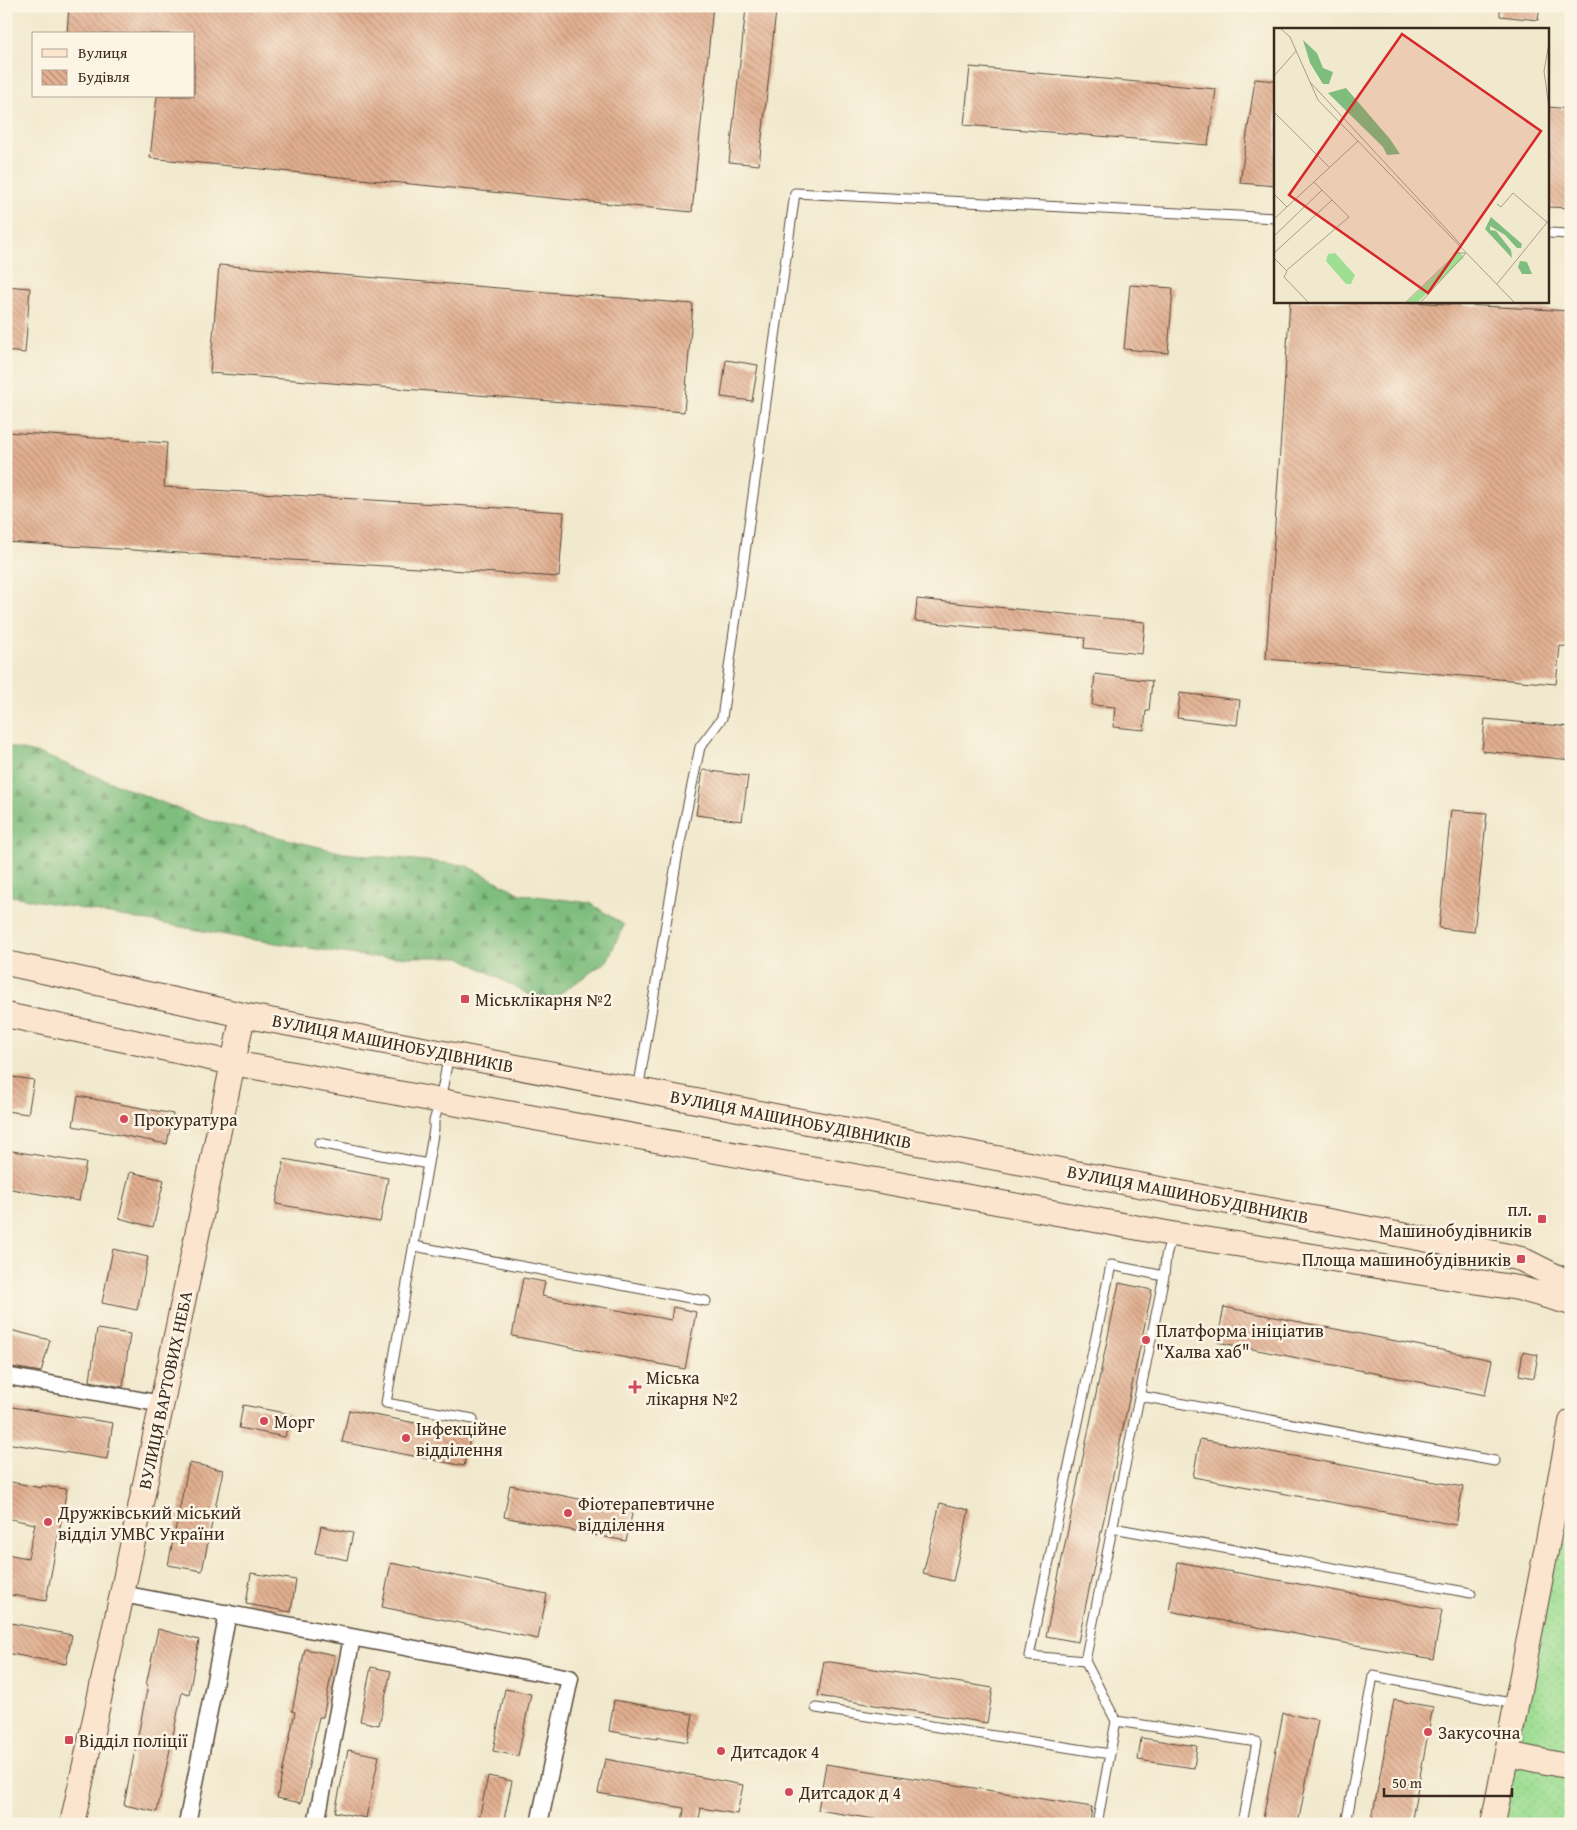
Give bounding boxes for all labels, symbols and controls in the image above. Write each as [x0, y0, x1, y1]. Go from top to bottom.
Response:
inset map [1274, 28, 1550, 302]
legend [32, 32, 195, 98]
text: Вулиця [78, 42, 128, 63]
text: Будівля [78, 66, 130, 87]
place label: Міськлікарня №2 [475, 986, 612, 1013]
marker: Міськлікарня №2 [459, 993, 471, 1005]
street label: ВУЛИЦЯ МАШИНОБУДІВНИКІВ [270, 1006, 516, 1080]
street label: ВУЛИЦЯ МАШИНОБУДІВНИКІВ [668, 1082, 914, 1156]
place label: Прокуратура [134, 1106, 238, 1133]
marker: Прокуратура [118, 1113, 130, 1125]
street label: ВУЛИЦЯ МАШИНОБУДІВНИКІВ [1065, 1157, 1311, 1231]
place label: пл. Машинобудівників [1379, 1196, 1532, 1244]
marker: пл. Машинобудівників [1536, 1213, 1548, 1225]
place label: Площа машинобудівників [1302, 1246, 1511, 1273]
marker: Площа машинобудівників [1515, 1253, 1527, 1265]
street label: ВУЛИЦЯ ВАРТОВИХ НЕБА [131, 1288, 199, 1492]
place label: Платформа ініціатив "Халва хаб" [1156, 1317, 1324, 1365]
marker: Платформа ініціатив "Халва хаб" [1140, 1334, 1152, 1346]
place label: Міська лікарня №2 [646, 1364, 738, 1412]
marker: Міська лікарня №2 [628, 1380, 642, 1394]
place label: Морг [274, 1408, 315, 1435]
marker: Морг [258, 1415, 270, 1427]
place label: Інфекційне відділення [416, 1415, 507, 1463]
marker: Інфекційне відділення [400, 1432, 412, 1444]
place label: Фіотерапевтичне відділення [578, 1490, 715, 1538]
place label: Дружківський міський відділ УМВС України [57, 1499, 242, 1547]
marker: Фіотерапевтичне відділення [562, 1507, 574, 1519]
marker: Дружківський міський відділ УМВС України [42, 1516, 54, 1528]
place label: Закусочна [1438, 1719, 1521, 1746]
marker: Закусочна [1422, 1726, 1434, 1738]
place label: Відділ поліції [79, 1727, 188, 1754]
marker: Відділ поліції [63, 1734, 75, 1746]
place label: Дитсадок 4 [730, 1738, 819, 1765]
marker: Дитсадок 4 [715, 1745, 727, 1757]
scale bar [1384, 1765, 1512, 1797]
text: 50 m [1392, 1772, 1423, 1793]
place label: Дитсадок д 4 [798, 1779, 901, 1806]
marker: Дитсадок д 4 [783, 1786, 795, 1798]

